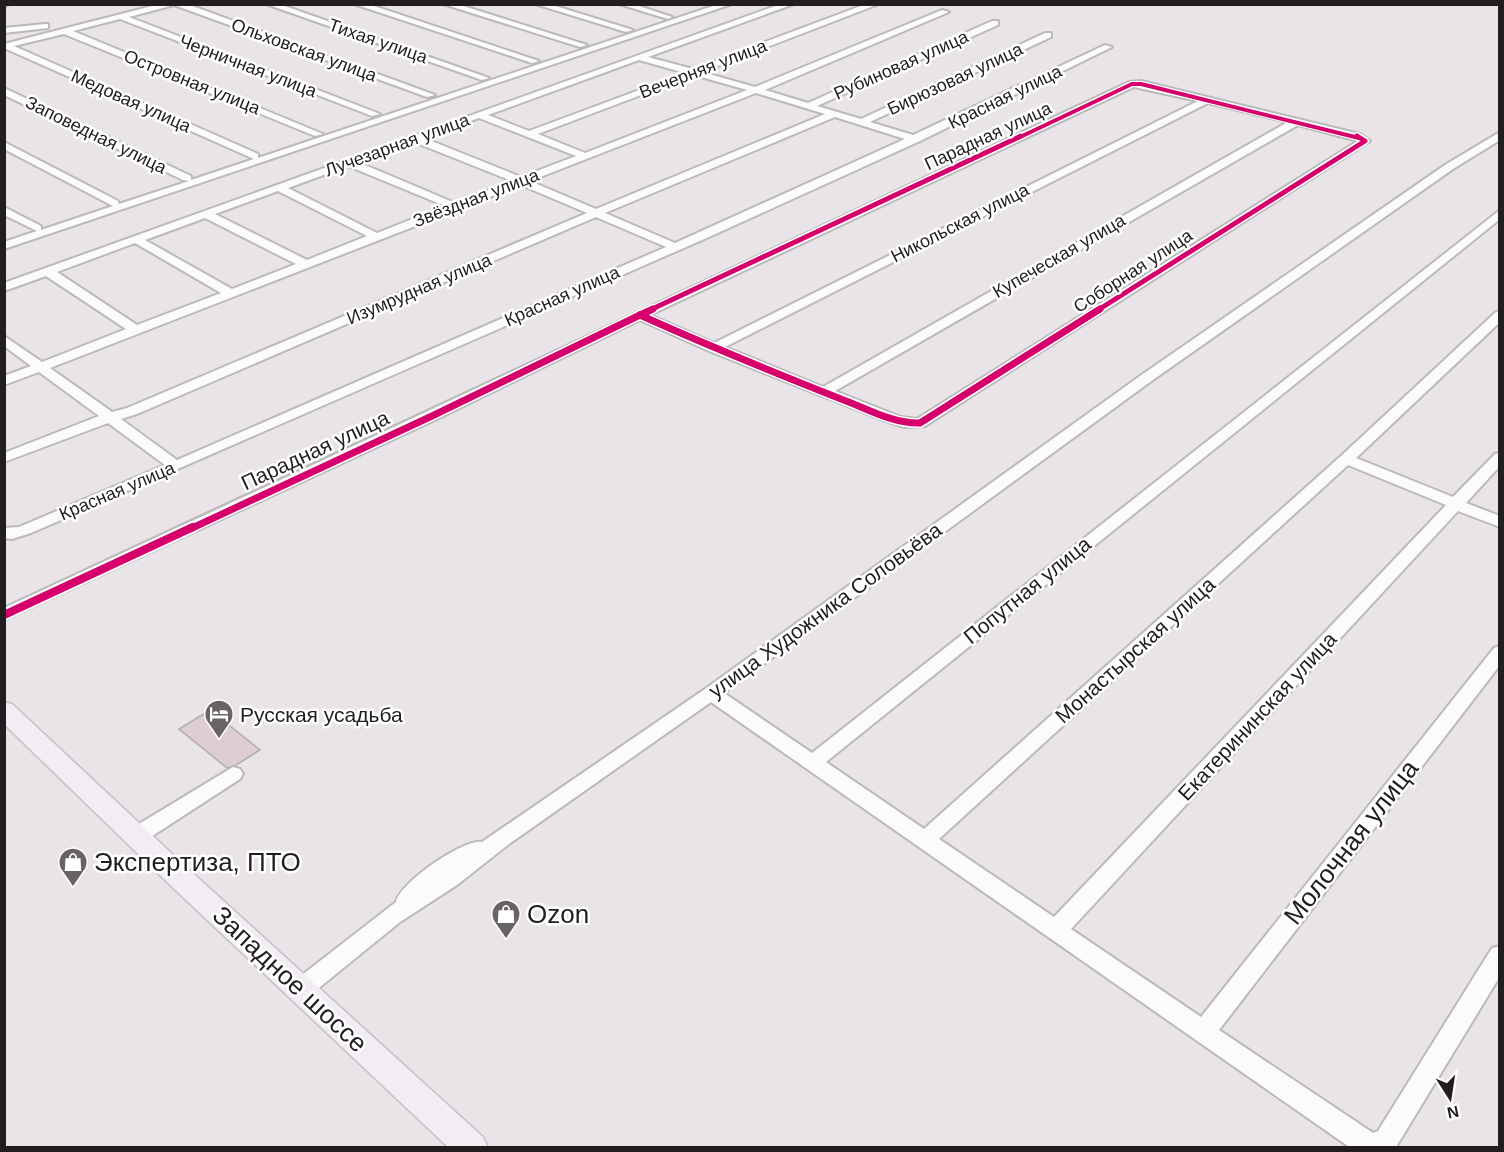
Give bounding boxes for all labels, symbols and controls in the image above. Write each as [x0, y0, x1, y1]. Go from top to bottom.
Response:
street label: Ольховская улица [229, 14, 380, 86]
street label: Тихая улица [326, 15, 431, 68]
street label: Рубиновая улица [831, 26, 972, 104]
street label: Черничная улица [176, 31, 320, 102]
street label: Вечерняя улица [637, 35, 770, 102]
street label: Бирюзовая улица [884, 38, 1027, 119]
street label: Островная улица [121, 46, 264, 119]
street label: Красная улица [945, 60, 1066, 133]
street label: Медовая улица [68, 66, 195, 137]
street label: Заповедная улица [22, 92, 171, 178]
street label: Парадная улица [921, 97, 1056, 174]
street label: Лучезарная улица [322, 109, 473, 180]
street label: Звёздная улица [410, 164, 543, 231]
street label: Никольская улица [888, 179, 1033, 266]
street label: Купеческая улица [989, 209, 1130, 302]
street label: Соборная улица [1070, 225, 1197, 317]
street label: Изумрудная улица [344, 249, 495, 328]
street label: Красная улица [501, 261, 623, 330]
street label: Парадная улица [237, 406, 393, 494]
street label: Красная улица [56, 457, 179, 524]
street label: улица Художника Соловьёва [704, 518, 946, 702]
street label: Попутная улица [959, 532, 1095, 648]
street label: Монастырская улица [1051, 572, 1220, 728]
street label: Екатерининская улица [1173, 627, 1341, 805]
hotel icon: Русская усадьба [203, 698, 235, 740]
place label: Русская усадьба [240, 703, 403, 726]
street label: Молочная улица [1278, 753, 1425, 930]
shop icon: Экспертиза, ПТО [57, 846, 89, 888]
place label: Экспертиза, ПТО [94, 847, 301, 877]
shop icon: Ozon [490, 898, 522, 940]
place label: Ozon [527, 899, 589, 929]
street label: Западное шоссе [207, 900, 373, 1058]
north arrow [1420, 1068, 1480, 1128]
text: N [1446, 1103, 1460, 1122]

